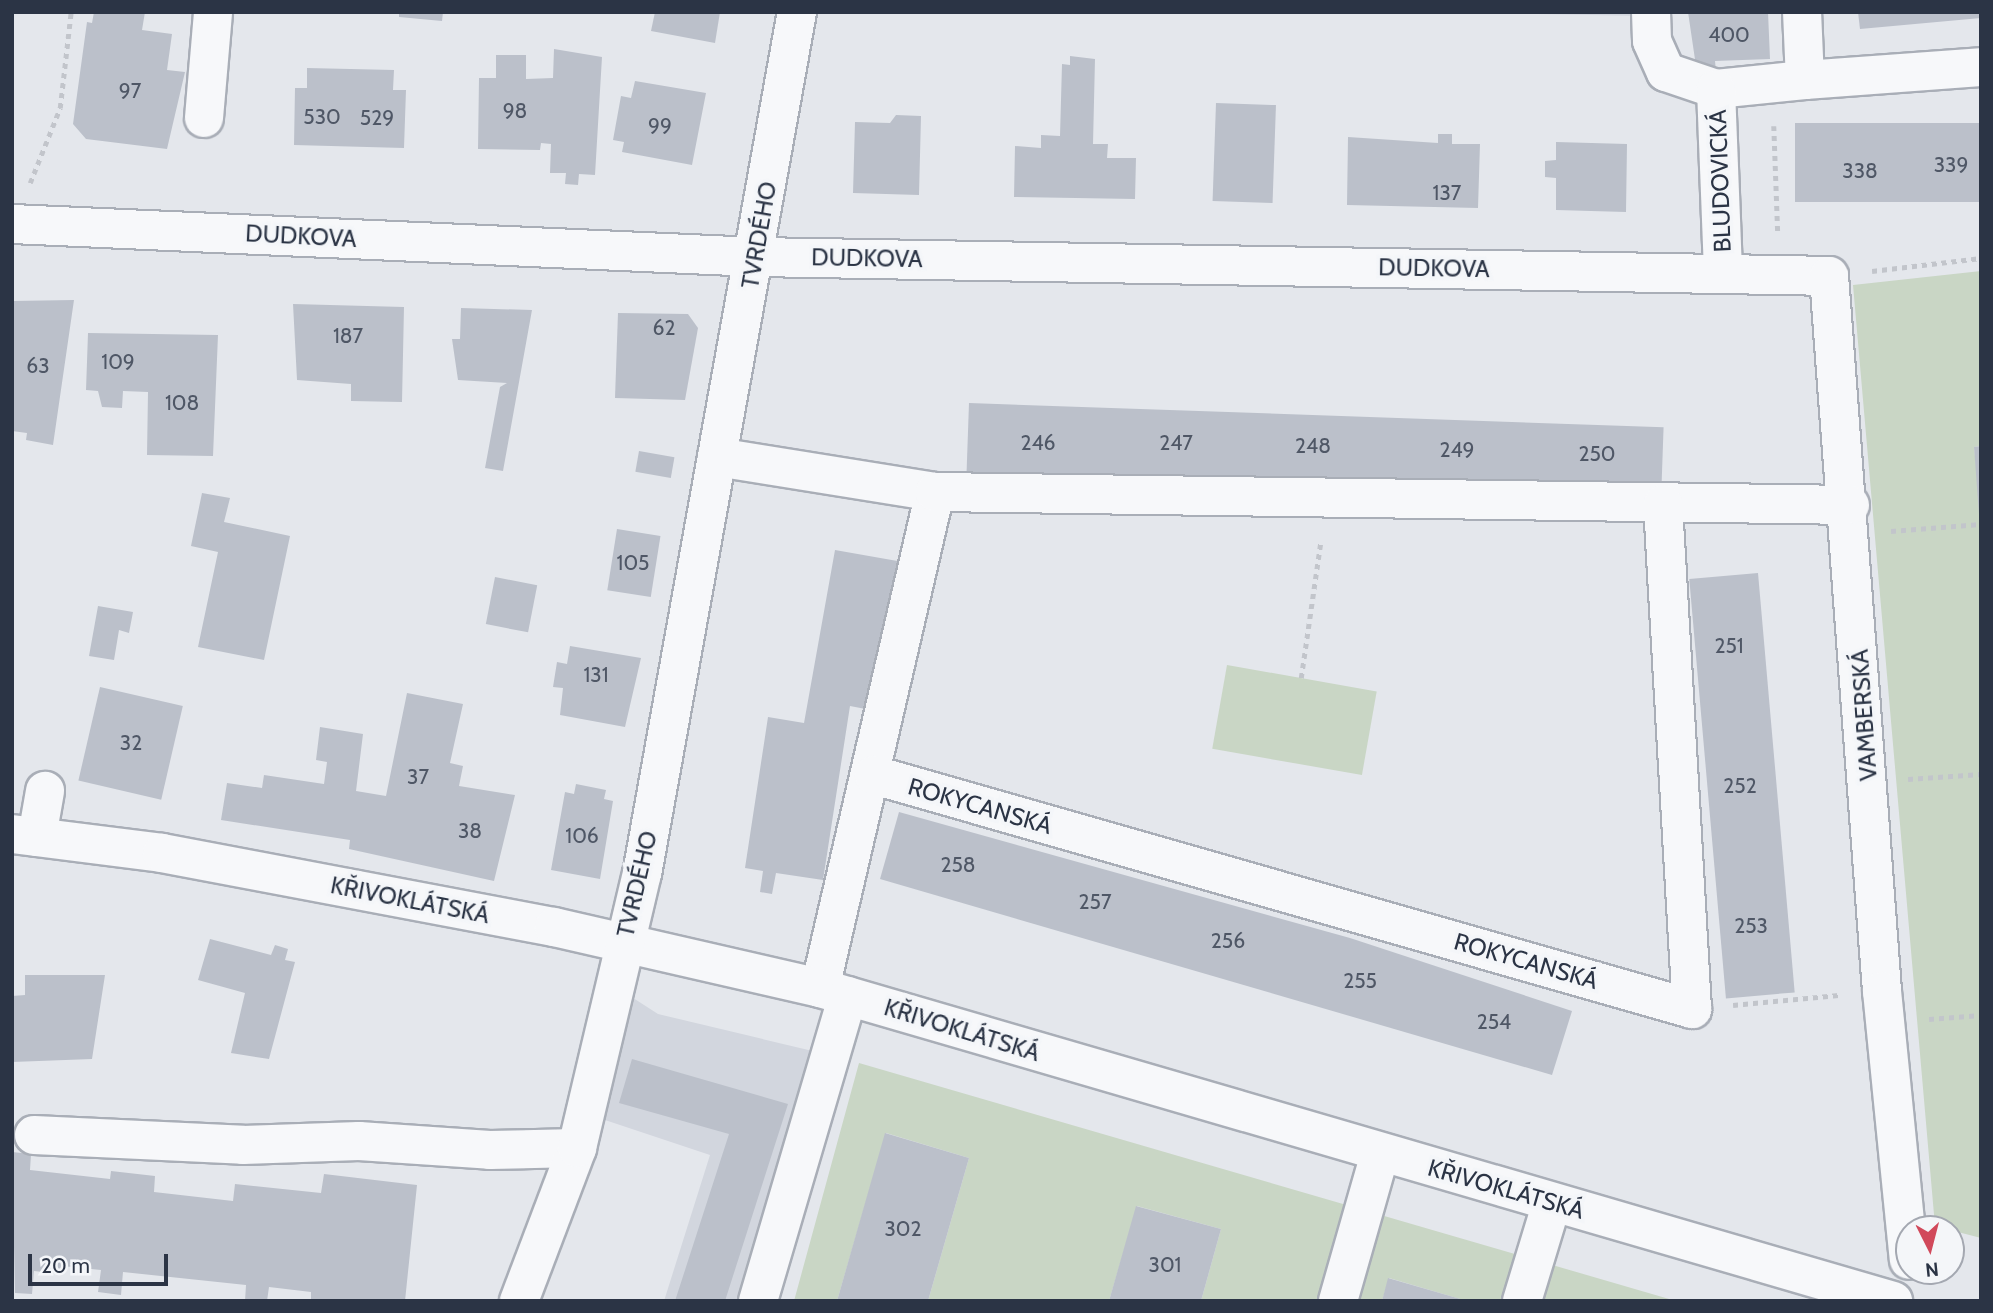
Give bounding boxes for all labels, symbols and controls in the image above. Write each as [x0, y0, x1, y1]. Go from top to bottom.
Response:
house number: 400 [1708, 22, 1750, 48]
house number: 97 [119, 78, 141, 104]
house number: 98 [503, 98, 527, 124]
house number: 530 [303, 104, 341, 130]
house number: 529 [360, 105, 394, 131]
street label: BLUDOVICKÁ [1703, 109, 1737, 253]
house number: 99 [648, 113, 672, 139]
house number: 339 [1934, 152, 1968, 178]
house number: 338 [1842, 158, 1878, 184]
street label: TVRDÉHO [735, 179, 783, 291]
house number: 137 [1433, 180, 1461, 206]
street label: DUDKOVA [245, 219, 357, 253]
street label: DUDKOVA [811, 243, 923, 273]
street label: DUDKOVA [1378, 253, 1490, 283]
house number: 62 [653, 315, 675, 341]
house number: 187 [333, 323, 363, 349]
house number: 109 [101, 349, 135, 375]
house number: 63 [26, 353, 50, 379]
house number: 108 [165, 390, 199, 416]
house number: 246 [1020, 430, 1056, 456]
house number: 247 [1159, 430, 1193, 456]
house number: 248 [1295, 433, 1331, 459]
house number: 249 [1439, 437, 1475, 463]
house number: 250 [1578, 441, 1616, 467]
house number: 105 [617, 550, 649, 576]
house number: 251 [1714, 633, 1744, 659]
street label: VAMBERSKÁ [1845, 648, 1883, 782]
house number: 131 [583, 662, 609, 688]
house number: 32 [120, 730, 142, 756]
house number: 37 [407, 764, 429, 790]
street label: ROKYCANSKÁ [905, 772, 1055, 840]
house number: 252 [1723, 773, 1757, 799]
house number: 38 [458, 818, 482, 844]
house number: 106 [565, 823, 599, 849]
street label: TVRDÉHO [611, 828, 663, 940]
house number: 258 [940, 852, 976, 878]
street label: KŘIVOKLÁTSKÁ [328, 870, 492, 930]
house number: 257 [1079, 889, 1111, 915]
house number: 253 [1734, 913, 1768, 939]
street label: ROKYCANSKÁ [1451, 927, 1601, 995]
house number: 256 [1211, 928, 1245, 954]
house number: 255 [1343, 968, 1377, 994]
street label: KŘIVOKLÁTSKÁ [881, 993, 1043, 1067]
house number: 254 [1477, 1009, 1511, 1035]
street label: KŘIVOKLÁTSKÁ [1425, 1153, 1587, 1225]
north arrow [1895, 1215, 1965, 1285]
house number: 302 [884, 1216, 922, 1242]
scale bar [32, 1240, 172, 1284]
house number: 301 [1149, 1252, 1181, 1278]
text: 20 m [41, 1253, 90, 1278]
text: N [1924, 1257, 1940, 1282]

